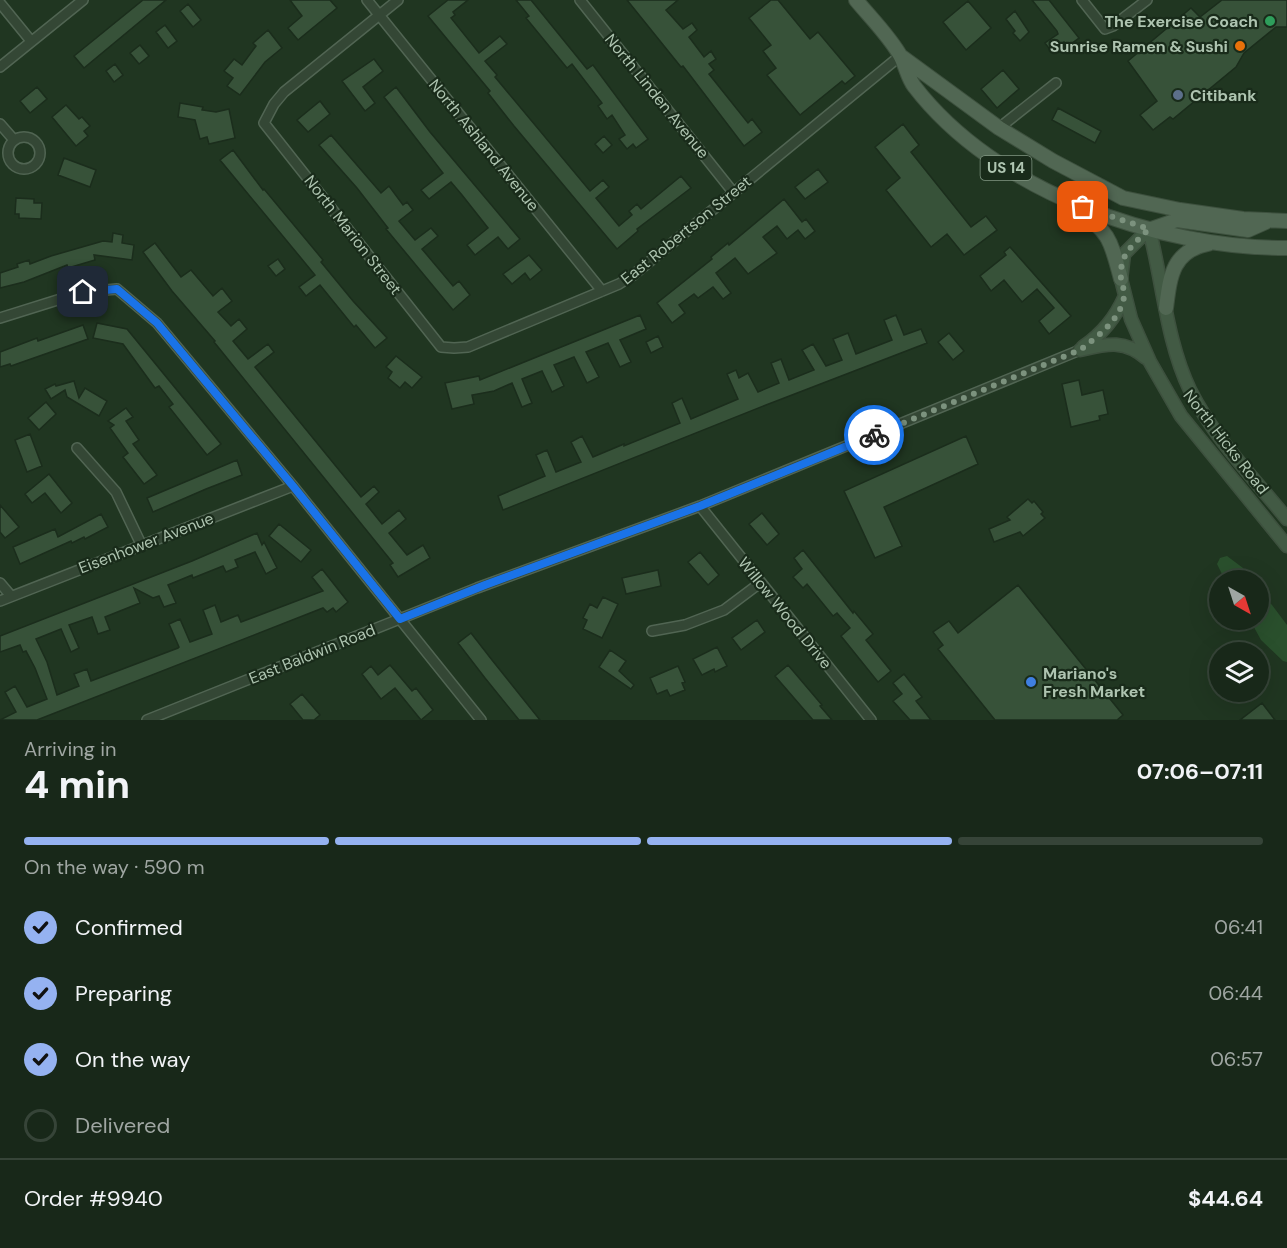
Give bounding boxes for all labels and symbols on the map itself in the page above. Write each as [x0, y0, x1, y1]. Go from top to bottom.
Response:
place label: The Exercise Coach [1105, 11, 1258, 32]
marker: The Exercise Coach [1263, 14, 1277, 28]
street label: North Linden Avenue [600, 29, 714, 163]
place label: Sunrise Ramen & Sushi [1050, 36, 1228, 57]
marker: Sunrise Ramen & Sushi [1233, 39, 1247, 53]
street label: North Ashland Avenue [424, 75, 544, 215]
place label: Citibank [1190, 85, 1257, 106]
marker: Citibank [1171, 88, 1185, 102]
road number: US 14 [980, 156, 1032, 180]
street label: North Marion Street [300, 171, 406, 299]
street label: East Robertson Street [616, 171, 756, 289]
pin [1057, 181, 1108, 232]
pin [57, 266, 108, 317]
street label: North Hicks Road [1179, 385, 1273, 499]
courier [844, 405, 904, 465]
street label: Eisenhower Avenue [75, 508, 217, 578]
street label: Willow Wood Drive [733, 553, 837, 673]
north arrow [1209, 570, 1269, 630]
street label: East Baldwin Road [246, 619, 378, 689]
place label: Mariano's Fresh Market [1043, 663, 1145, 702]
marker: Mariano's Fresh Market [1024, 675, 1038, 689]

